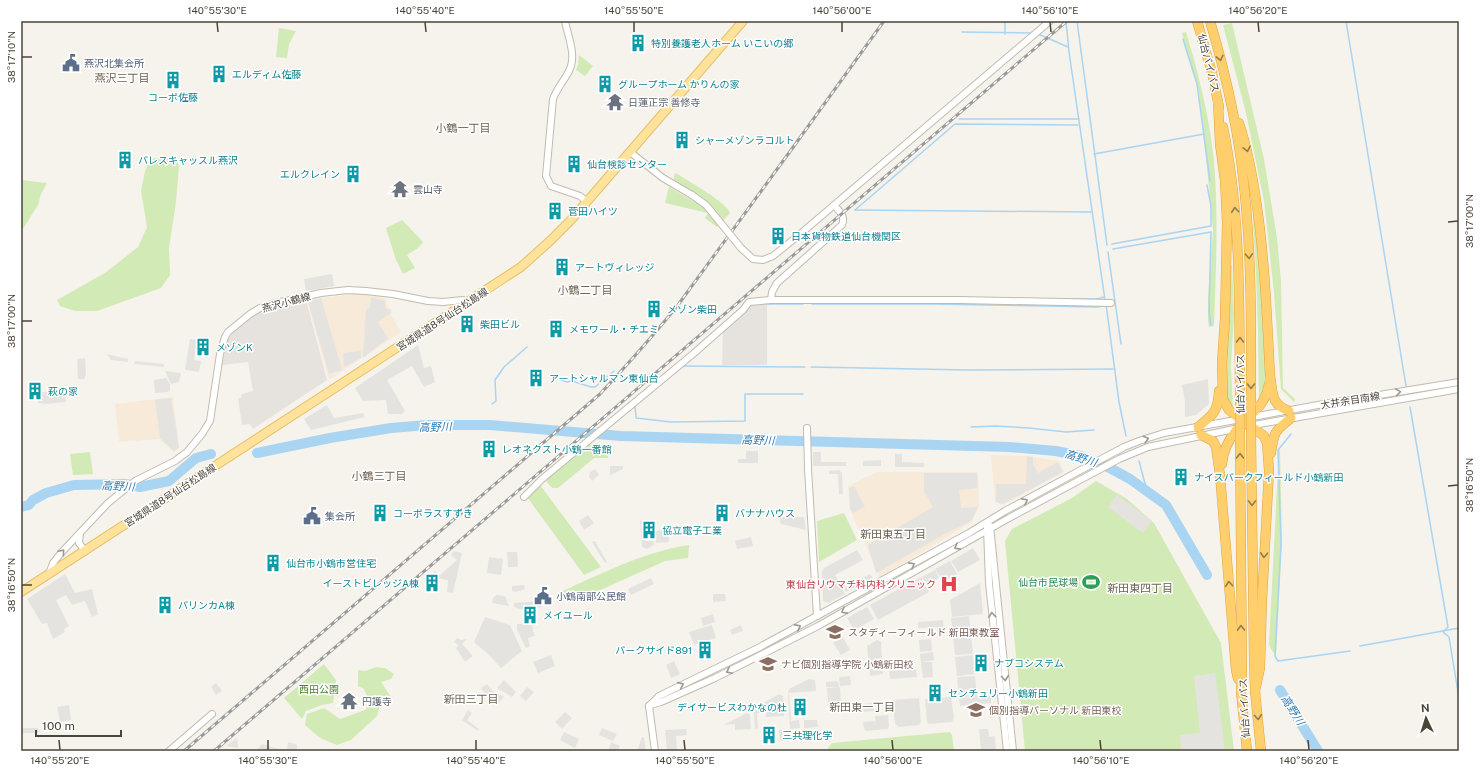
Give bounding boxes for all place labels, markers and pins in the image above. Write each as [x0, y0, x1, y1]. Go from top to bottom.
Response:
building icon: 特別養護老人ホーム いこいの郷 [628, 33, 648, 53]
place label: 特別養護老人ホーム いこいの郷 [651, 37, 793, 49]
public building icon: 燕沢北集会所 [61, 53, 81, 73]
place label: 燕沢北集会所 [84, 57, 144, 69]
building icon: エルディム佐藤 [209, 64, 229, 84]
place label: エルディム佐藤 [232, 68, 301, 80]
building icon: コーポ佐藤 [163, 70, 183, 90]
building icon: グループホーム かりんの家 [595, 74, 615, 94]
place label: グループホーム かりんの家 [618, 78, 740, 90]
place label: コーポ佐藤 [148, 91, 198, 103]
temple icon: 日蓮正宗 善修寺 [605, 92, 625, 112]
place label: 日蓮正宗 善修寺 [628, 96, 700, 108]
building icon: シャーメゾンラコルト [672, 130, 692, 150]
place label: シャーメゾンラコルト [695, 134, 795, 146]
building icon: パレスキャッスル燕沢 [115, 150, 135, 170]
place label: パレスキャッスル燕沢 [138, 154, 238, 166]
building icon: 仙台検診センター [564, 154, 584, 174]
place label: 仙台検診センター [587, 158, 667, 170]
building icon: エルクレイン [343, 164, 363, 184]
place label: エルクレイン [280, 168, 340, 180]
temple icon: 雲山寺 [390, 179, 410, 199]
place label: 雲山寺 [413, 183, 443, 195]
building icon: 菅田ハイツ [545, 201, 565, 221]
place label: 菅田ハイツ [568, 205, 618, 217]
building icon: 日本貨物鉄道仙台機関区 [768, 226, 788, 246]
place label: 日本貨物鉄道仙台機関区 [791, 230, 901, 242]
building icon: アートヴィレッジ [552, 257, 572, 277]
place label: アートヴィレッジ [575, 261, 654, 273]
building icon: メゾン柴田 [644, 299, 664, 319]
place label: メゾン柴田 [667, 303, 717, 315]
building icon: 柴田ビル [457, 314, 477, 334]
place label: 柴田ビル [480, 318, 520, 330]
building icon: メモワール・チエミ [546, 319, 566, 339]
place label: メモワール・チエミ [569, 323, 659, 335]
building icon: メゾンK [193, 337, 213, 357]
place label: メゾンK [216, 341, 253, 353]
building icon: アートシャルマン東仙台 [526, 368, 546, 388]
place label: アートシャルマン東仙台 [549, 372, 658, 384]
building icon: 萩の家 [25, 381, 45, 401]
place label: 萩の家 [48, 385, 78, 397]
building icon: レオネクスト小鶴一番館 [479, 439, 499, 459]
place label: レオネクスト小鶴一番館 [502, 443, 612, 455]
building icon: ナイスパークフィールド小鶴新田 [1171, 467, 1191, 487]
place label: ナイスパークフィールド小鶴新田 [1194, 471, 1344, 483]
building icon: コーポラスすずき [370, 503, 390, 523]
building icon: バナナハウス [712, 503, 732, 523]
public building icon: 集会所 [302, 506, 322, 526]
place label: コーポラスすずき [393, 507, 473, 519]
place label: バナナハウス [735, 507, 795, 519]
place label: 集会所 [325, 510, 355, 522]
building icon: 協立電子工業 [639, 520, 659, 540]
place label: 協立電子工業 [662, 524, 722, 536]
building icon: 仙台市小鶴市営住宅 [263, 553, 283, 573]
place label: 仙台市小鶴市営住宅 [286, 557, 376, 569]
sports icon: 仙台市民球場 [1081, 572, 1101, 592]
building icon: イーストビレッジA棟 [422, 573, 442, 593]
hospital icon: 東仙台リウマチ科内科クリニック [939, 574, 959, 594]
place label: 仙台市民球場 [1018, 576, 1078, 588]
place label: イーストビレッジA棟 [322, 577, 419, 589]
place label: 東仙台リウマチ科内科クリニック [786, 578, 936, 590]
public building icon: 小鶴南部公民館 [533, 586, 553, 606]
place label: 小鶴南部公民館 [556, 590, 626, 602]
building icon: パリンカA棟 [155, 595, 175, 615]
place label: パリンカA棟 [178, 599, 235, 611]
building icon: メイユール [520, 605, 540, 625]
place label: メイユール [543, 609, 593, 621]
school or university icon: スタディーフィールド 新田東教室 [825, 622, 845, 642]
place label: スタディーフィールド 新田東教室 [848, 626, 999, 638]
building icon: パークサイド891 [695, 640, 715, 660]
place label: パークサイド891 [615, 644, 692, 656]
building icon: ナブコシステム [971, 653, 991, 673]
school or university icon: ナビ個別指導学院 小鶴新田校 [758, 654, 778, 674]
place label: ナブコシステム [994, 657, 1064, 669]
place label: ナビ個別指導学院 小鶴新田校 [781, 658, 913, 670]
building icon: センチュリー小鶴新田 [925, 683, 945, 703]
place label: センチュリー小鶴新田 [948, 687, 1048, 699]
temple icon: 円護寺 [339, 691, 359, 711]
place label: 円護寺 [362, 695, 392, 707]
building icon: デイサービスわかなの杜 [790, 697, 810, 717]
school or university icon: 個別指導パーソナル 新田東校 [966, 700, 986, 720]
place label: デイサービスわかなの杜 [677, 701, 787, 713]
place label: 個別指導パーソナル 新田東校 [988, 704, 1121, 716]
building icon: 三共理化学 [759, 725, 779, 745]
place label: 三共理化学 [782, 729, 832, 741]

